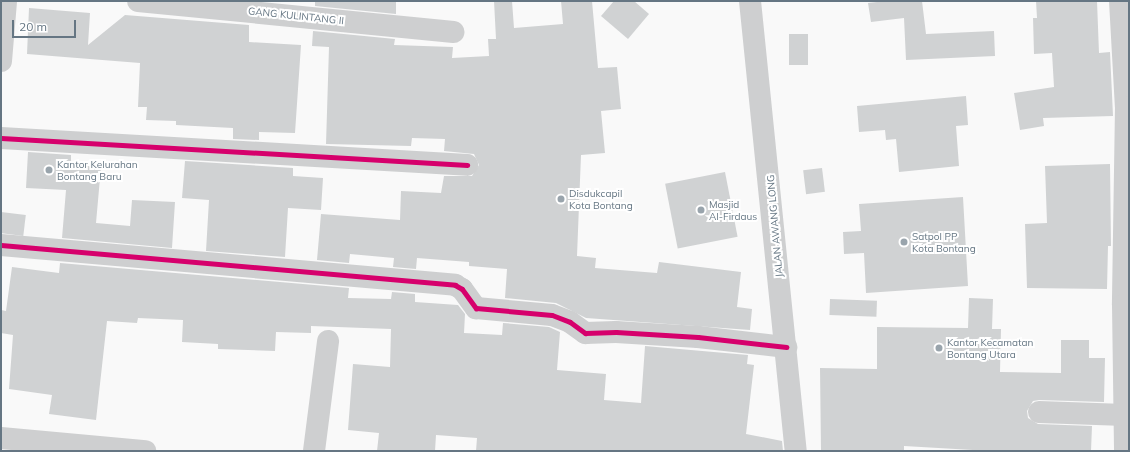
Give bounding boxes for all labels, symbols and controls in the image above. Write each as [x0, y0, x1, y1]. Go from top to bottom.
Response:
street label: GANG KULINTANG II [247, 5, 345, 27]
scale bar [14, 12, 78, 38]
text: 20 m [19, 19, 47, 34]
place label: Kantor Kelurahan Bontang Baru [57, 158, 138, 182]
marker: Kantor Kelurahan Bontang Baru [44, 165, 54, 175]
street label: JALAN AWANG LONG [765, 174, 785, 278]
place label: Disdukcapil Kota Bontang [569, 187, 633, 210]
marker: Disdukcapil Kota Bontang [556, 194, 566, 204]
place label: Masjid Al-Firdaus [709, 198, 757, 222]
marker: Masjid Al-Firdaus [696, 205, 706, 215]
place label: Satpol PP Kota Bontang [912, 230, 976, 254]
marker: Satpol PP Kota Bontang [899, 237, 909, 247]
place label: Kantor Kecamatan Bontang Utara [947, 336, 1033, 360]
marker: Kantor Kecamatan Bontang Utara [934, 343, 944, 353]

